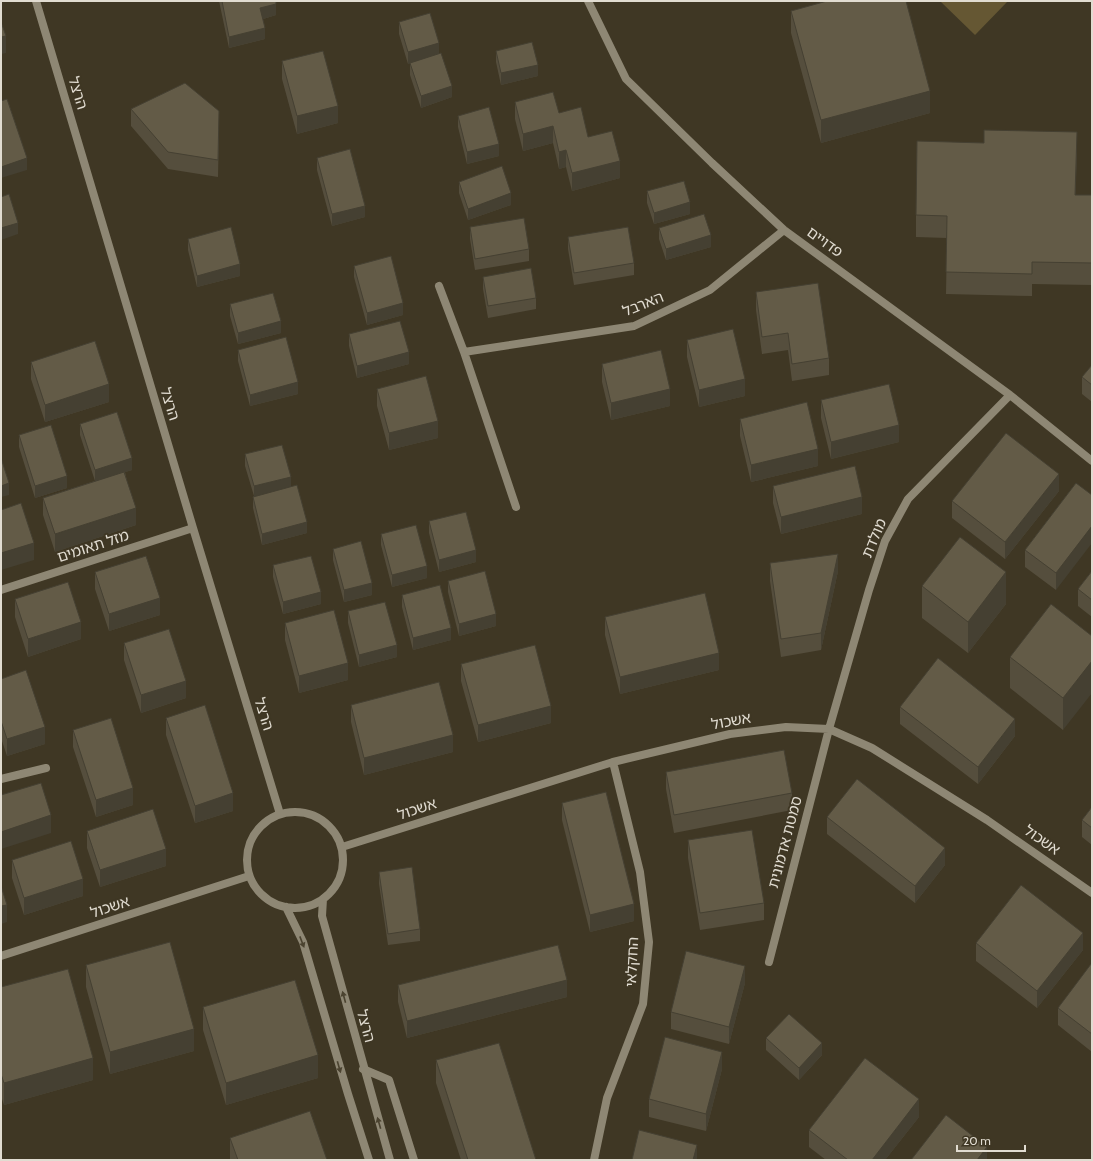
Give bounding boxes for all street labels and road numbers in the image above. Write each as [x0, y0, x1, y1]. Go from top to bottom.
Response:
street label: הרצל [65, 74, 91, 112]
street label: פדויים [803, 223, 847, 261]
street label: הארבל [620, 288, 666, 320]
street label: הרצל [157, 385, 183, 423]
street label: מולדת [858, 516, 890, 560]
street label: מזל תאומים [55, 526, 131, 566]
street label: הרצל [251, 695, 277, 733]
street label: אשכול [710, 709, 752, 733]
street label: אשכול [395, 794, 439, 824]
street label: סמטת אדמונית [764, 794, 806, 890]
street label: אשכול [1021, 821, 1063, 859]
street label: אשכול [88, 892, 132, 922]
street label: החקלאי [622, 936, 642, 988]
street label: הרצל [353, 1008, 379, 1044]

